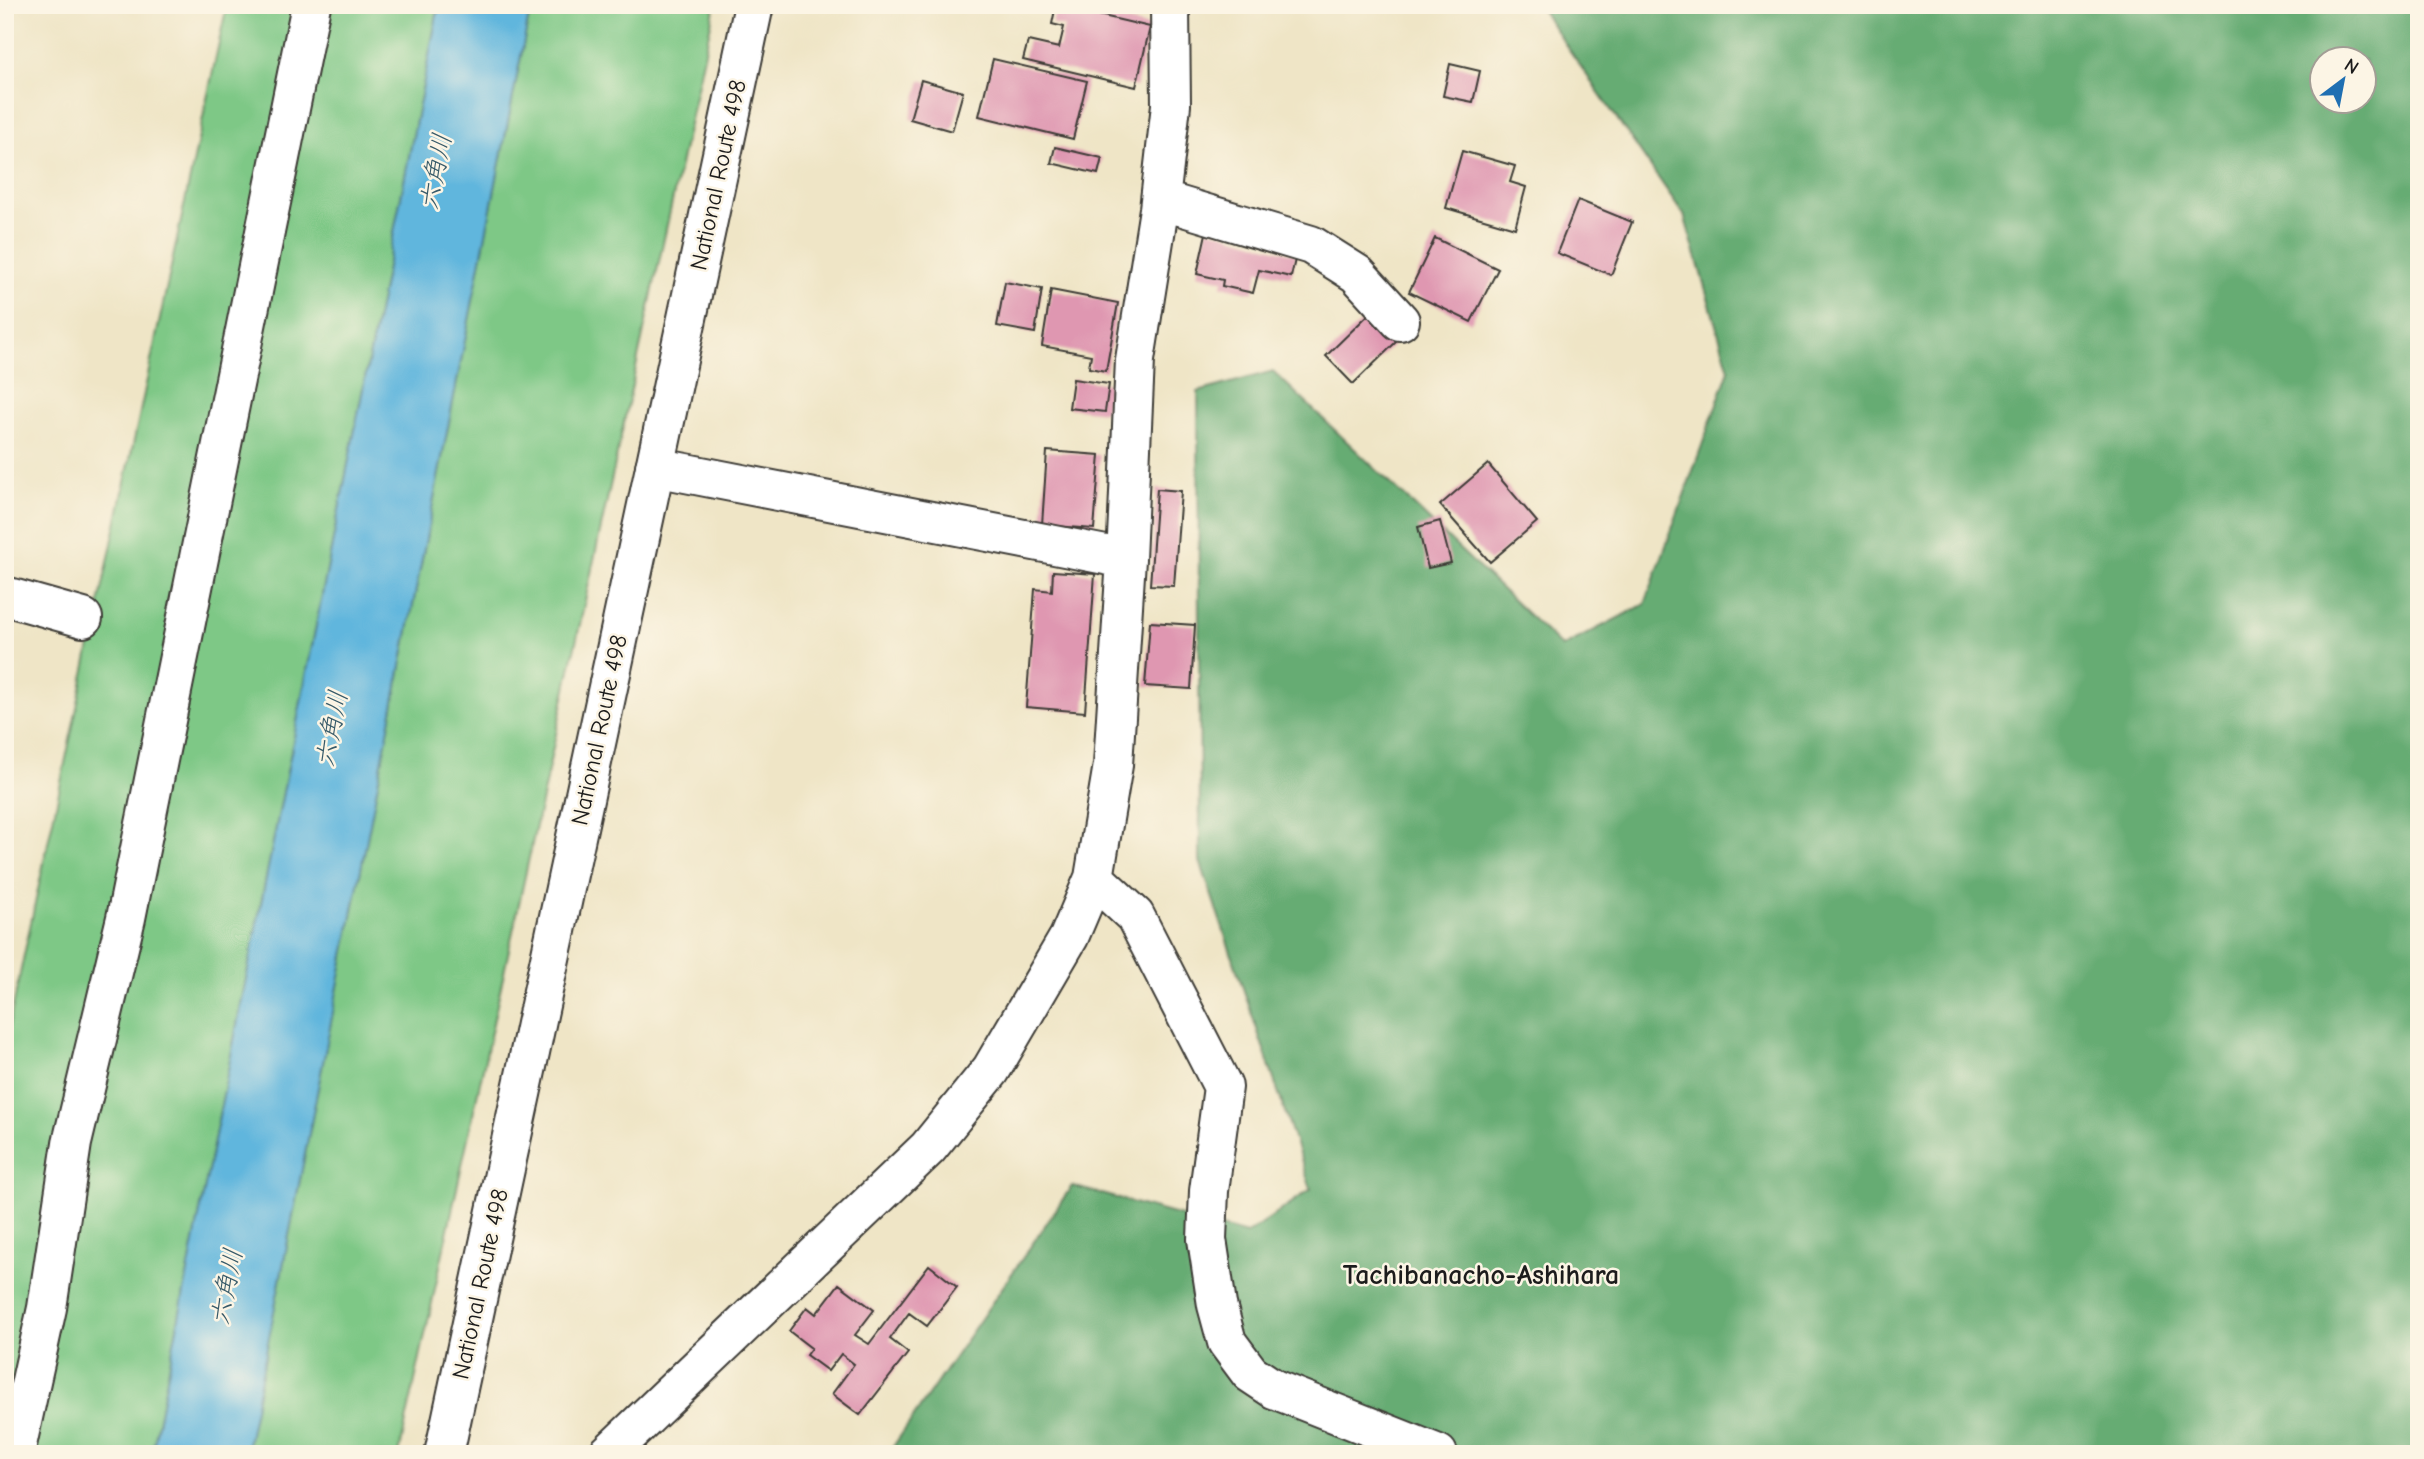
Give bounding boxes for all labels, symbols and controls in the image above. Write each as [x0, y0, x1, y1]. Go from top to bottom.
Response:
north arrow [2308, 46, 2378, 116]
text: N [2340, 54, 2363, 79]
street label: National Route 498 [684, 77, 752, 273]
water label: 六角川 [414, 131, 458, 213]
street label: National Route 498 [565, 632, 633, 828]
water label: 六角川 [310, 688, 354, 770]
street label: National Route 498 [446, 1186, 514, 1382]
water label: 六角川 [205, 1246, 249, 1328]
district label: Tachibanacho-Ashihara [1343, 1259, 1619, 1291]

